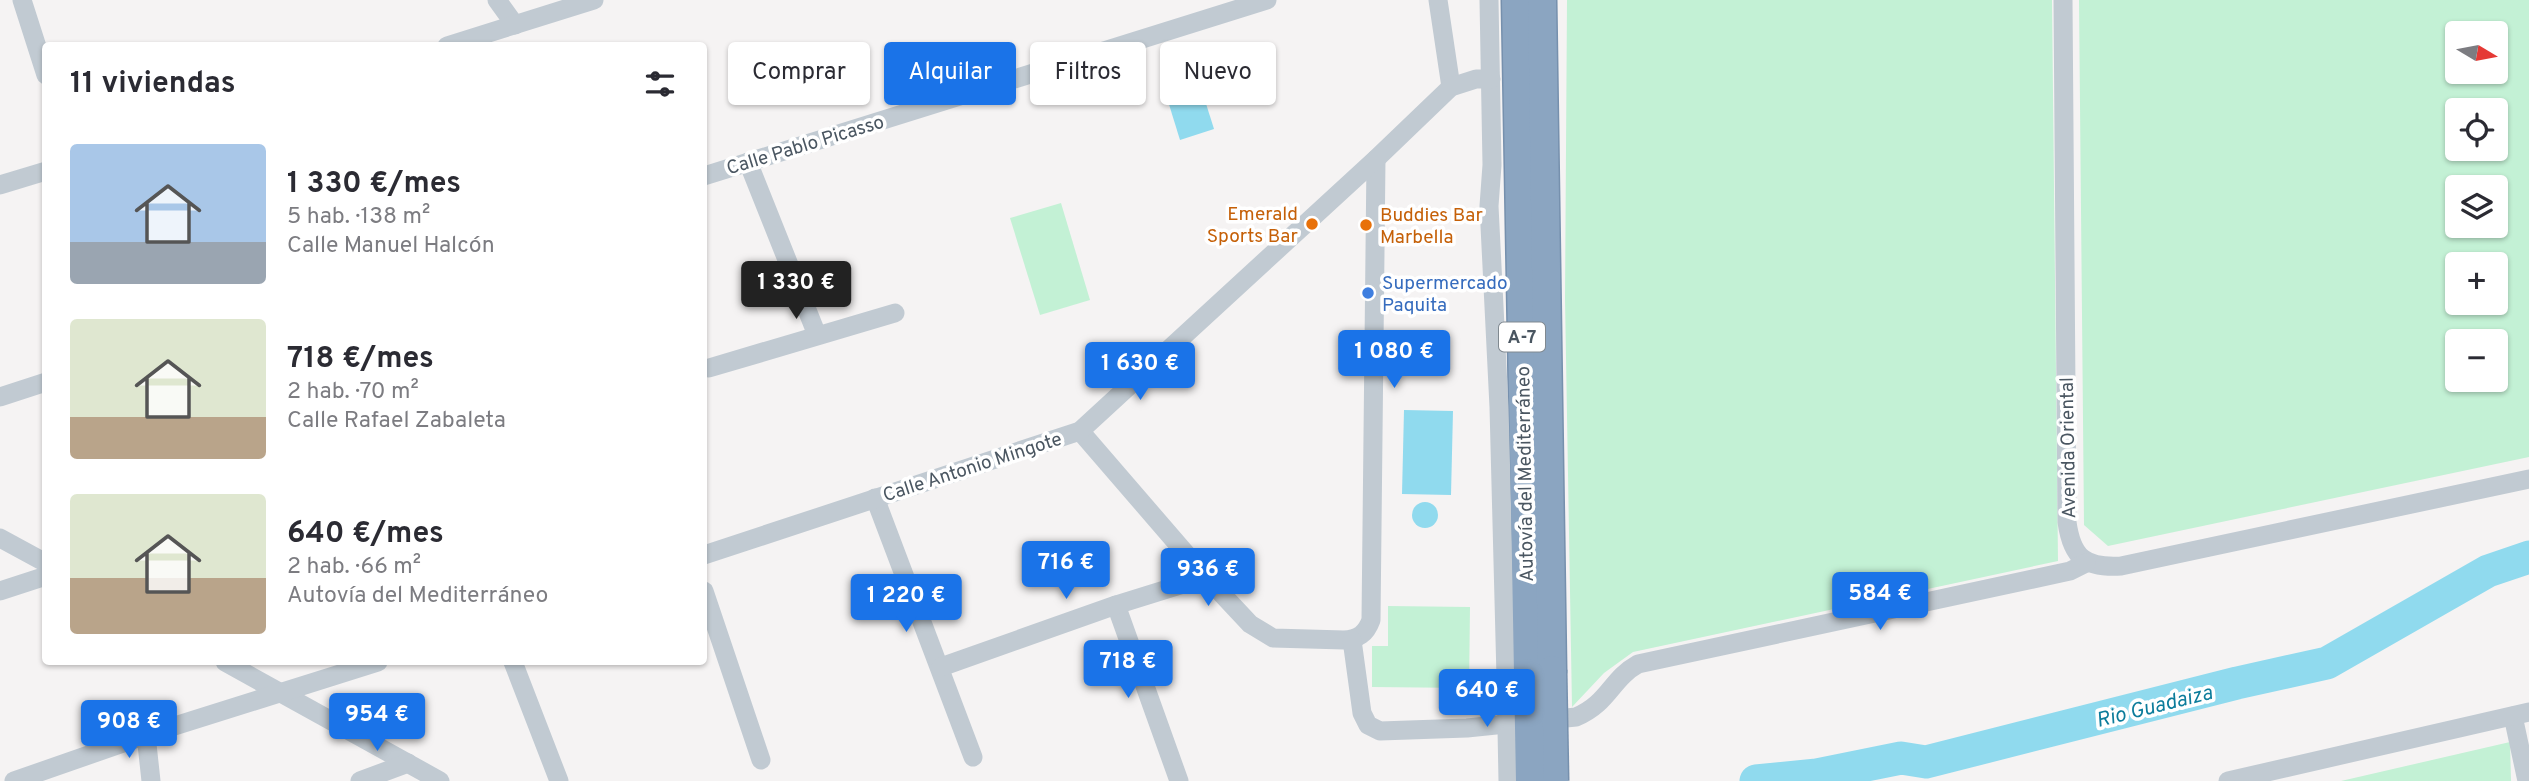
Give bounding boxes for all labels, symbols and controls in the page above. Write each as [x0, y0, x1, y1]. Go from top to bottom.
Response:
north arrow [2445, 21, 2508, 84]
map controls [2445, 21, 2508, 392]
chip: Comprar [728, 42, 870, 105]
chip: Alquilar [884, 42, 1016, 105]
chip: Filtros [1030, 42, 1146, 105]
chip: Nuevo [1160, 42, 1276, 105]
icon: filters [641, 65, 679, 103]
text: 11 viviendas [70, 66, 235, 103]
button: locate [2445, 98, 2508, 161]
street label: Calle Pablo Picasso [724, 111, 887, 181]
text: 1 330 €/mes [287, 166, 461, 203]
icon: home [126, 172, 210, 256]
button: layers [2445, 175, 2508, 238]
text: 5 hab. · 138 m² [287, 203, 430, 232]
place label: Emerald Sports Bar [1207, 203, 1299, 249]
place label: Buddies Bar Marbella [1380, 204, 1484, 250]
marker: Emerald Sports Bar [1304, 216, 1320, 232]
marker: Buddies Bar Marbella [1358, 217, 1374, 233]
text: Calle Manuel Halcón [287, 232, 495, 261]
button: + [2445, 252, 2508, 315]
pin: 1 330 € [731, 262, 861, 321]
text: 1 330 € [757, 269, 835, 298]
place label: Supermercado Paquita [1382, 272, 1508, 318]
marker: Supermercado Paquita [1360, 285, 1376, 301]
road number: A-7 [1499, 323, 1545, 352]
button: − [2445, 329, 2508, 392]
pin: 1 080 € [1329, 330, 1459, 390]
text: 1 080 € [1354, 338, 1434, 367]
text: 718 €/mes [287, 341, 434, 378]
pin: 1 630 € [1075, 342, 1205, 402]
icon: home [126, 347, 210, 431]
text: 1 630 € [1101, 350, 1179, 379]
street label: Autovía del Mediterráneo [1512, 366, 1540, 582]
street label: Avenida Oriental [2056, 377, 2082, 519]
text: 2 hab. · 70 m² [287, 378, 419, 407]
text: Calle Rafael Zabaleta [287, 407, 506, 436]
street label: Calle Antonio Mingote [880, 428, 1065, 508]
text: 640 €/mes [287, 516, 444, 553]
icon: home [126, 522, 210, 606]
pin: 716 € [1017, 542, 1115, 601]
pin: 936 € [1159, 548, 1257, 608]
text: 716 € [1038, 549, 1094, 578]
text: 2 hab. · 66 m² [287, 553, 421, 582]
text: 936 € [1177, 556, 1239, 585]
pin: 584 € [1831, 572, 1929, 632]
pin: 1 220 € [841, 574, 971, 634]
text: 584 € [1848, 580, 1912, 609]
text: Autovía del Mediterráneo [287, 582, 548, 611]
text: 1 220 € [867, 582, 945, 611]
pin: 718 € [1079, 640, 1177, 700]
text: 718 € [1100, 648, 1156, 677]
pin: 640 € [1438, 670, 1536, 729]
text: 640 € [1455, 677, 1519, 706]
water label: Rio Guadaiza [2093, 680, 2216, 735]
pin: 954 € [328, 694, 426, 753]
pin: 908 € [80, 700, 178, 760]
text: 954 € [345, 701, 409, 730]
text: 908 € [97, 708, 161, 737]

